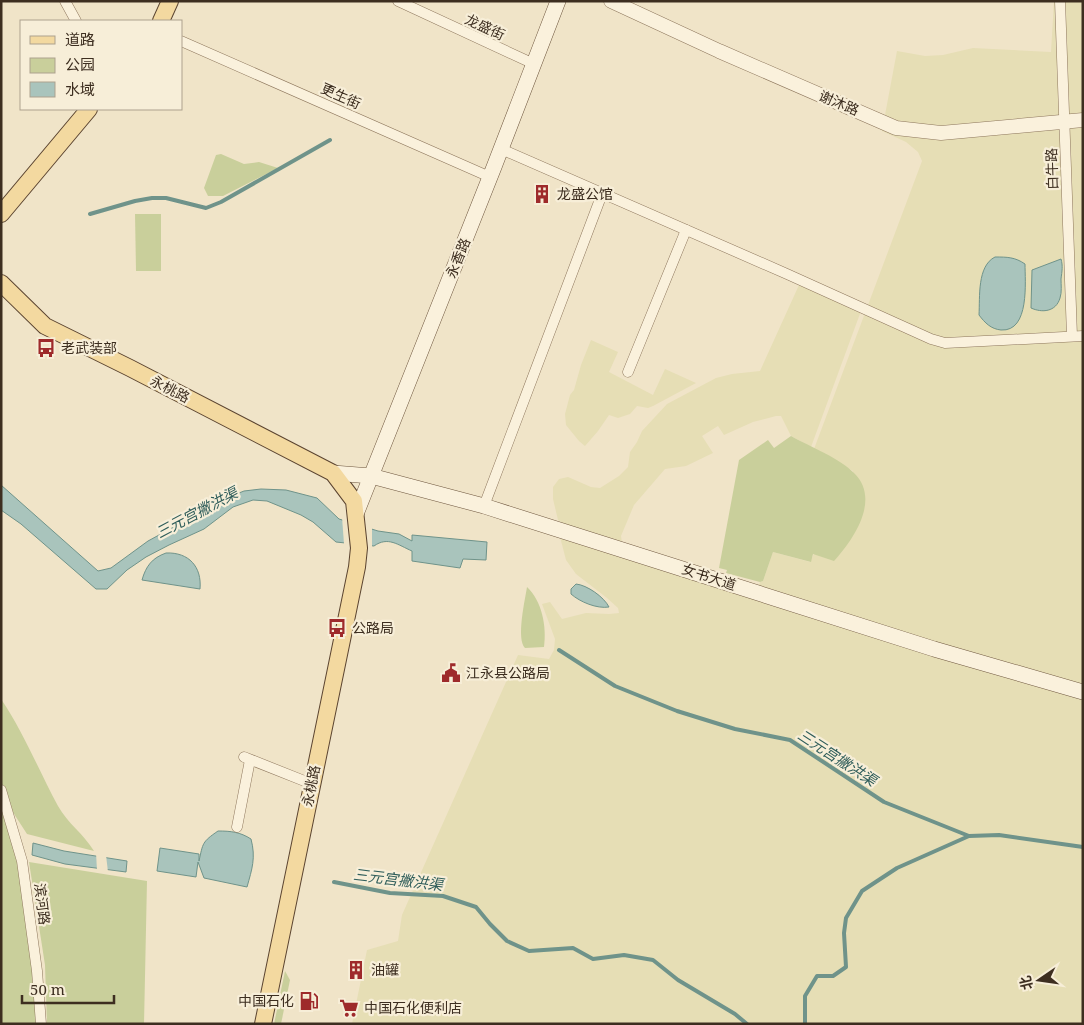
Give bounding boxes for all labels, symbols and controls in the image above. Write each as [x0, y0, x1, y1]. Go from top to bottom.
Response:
street label: 龙盛街 [462, 9, 508, 44]
legend [20, 20, 182, 110]
text: 道路 [65, 29, 95, 49]
text: 公园 [65, 54, 95, 74]
street label: 更生街 [318, 78, 364, 113]
text: 水域 [65, 79, 95, 99]
street label: 谢沐路 [816, 86, 862, 119]
street label: 白牛路 [1041, 148, 1062, 190]
building icon: 龙盛公馆 [531, 183, 553, 205]
place label: 龙盛公馆 [557, 184, 613, 203]
street label: 永香路 [441, 235, 474, 281]
bus stop icon: 老武装部 [35, 337, 57, 359]
place label: 老武装部 [61, 338, 117, 357]
street label: 永桃路 [147, 371, 193, 407]
water label: 三元宫撇洪渠 [152, 481, 243, 542]
street label: 女书大道 [680, 559, 739, 594]
bus stop icon: 公路局 [326, 617, 348, 639]
place label: 公路局 [352, 618, 394, 637]
public building icon: 江永县公路局 [440, 662, 462, 684]
place label: 江永县公路局 [466, 663, 550, 682]
water label: 三元宫撇洪渠 [794, 724, 882, 791]
street label: 永桃路 [297, 763, 324, 808]
water label: 三元宫撇洪渠 [352, 864, 446, 895]
street label: 滨河路 [31, 882, 54, 926]
north arrow [1014, 955, 1064, 1005]
building icon: 油罐 [345, 959, 367, 981]
place label: 油罐 [371, 960, 399, 979]
scale bar [22, 972, 115, 1004]
text: 北 [1015, 974, 1037, 992]
text: 50 m [30, 979, 65, 999]
fuel station icon: 中国石化 [298, 990, 320, 1012]
place label: 中国石化 [238, 991, 294, 1010]
supermarket icon: 中国石化便利店 [338, 997, 360, 1019]
place label: 中国石化便利店 [364, 998, 462, 1017]

